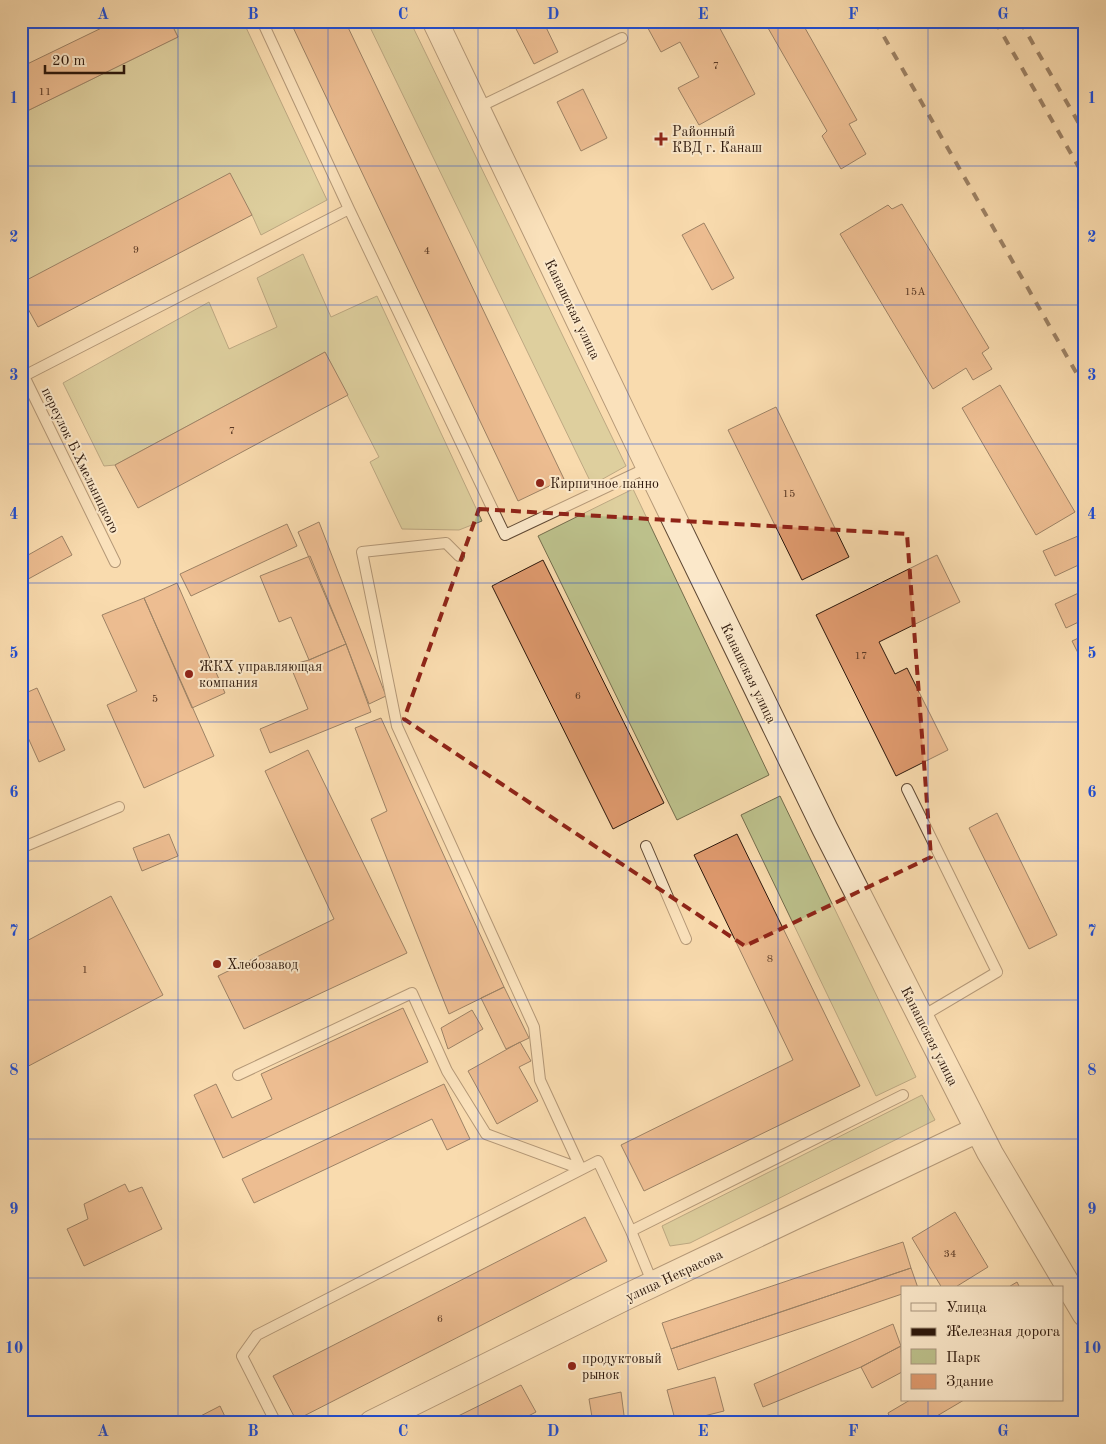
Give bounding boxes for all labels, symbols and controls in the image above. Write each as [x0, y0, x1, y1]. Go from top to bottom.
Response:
text: A [97, 7, 109, 23]
text: B [247, 7, 259, 23]
text: C [398, 7, 408, 23]
text: D [547, 7, 559, 23]
text: E [697, 7, 709, 23]
text: F [848, 7, 859, 23]
text: G [997, 7, 1009, 23]
scale bar [45, 42, 124, 74]
text: 20 m [52, 54, 86, 69]
house number: 7 [713, 61, 719, 72]
house number: 11 [39, 87, 51, 98]
text: 1 [9, 91, 19, 107]
text: 1 [1087, 91, 1097, 107]
place label: Районный КВД г. Канаш [672, 125, 762, 155]
marker: Районный КВД г. Канаш [654, 132, 668, 146]
text: 2 [9, 230, 19, 246]
text: 2 [1087, 230, 1097, 246]
house number: 9 [133, 245, 139, 256]
house number: 4 [424, 246, 430, 257]
street label: Канашская улица [542, 257, 602, 362]
house number: 15А [904, 287, 926, 298]
text: 3 [9, 368, 19, 384]
text: 3 [1087, 368, 1097, 384]
street label: переулок Б.Хмельницкого [39, 385, 122, 536]
house number: 7 [229, 426, 235, 437]
marker: Кирпичное панно [534, 477, 546, 489]
place label: Кирпичное панно [550, 477, 659, 491]
house number: 15 [783, 489, 795, 500]
text: 4 [9, 507, 19, 523]
text: 4 [1087, 507, 1097, 523]
street label: Канашская улица [718, 621, 778, 726]
text: 5 [9, 646, 19, 662]
text: 5 [1087, 646, 1097, 662]
house number: 17 [855, 651, 867, 662]
place label: ЖКХ управляющая компания [199, 660, 322, 690]
marker: ЖКХ управляющая компания [183, 668, 195, 680]
house number: 6 [575, 691, 581, 702]
house number: 5 [152, 694, 158, 705]
text: 6 [9, 785, 19, 801]
text: 6 [1087, 785, 1097, 801]
text: 7 [9, 924, 19, 940]
text: 7 [1087, 924, 1097, 940]
house number: 8 [767, 954, 773, 965]
marker: Хлебозавод [211, 958, 223, 970]
place label: Хлебозавод [227, 958, 298, 972]
house number: 1 [82, 965, 88, 976]
street label: Канашская улица [898, 985, 960, 1088]
text: 8 [9, 1063, 19, 1079]
text: 8 [1087, 1063, 1097, 1079]
text: 9 [9, 1202, 19, 1218]
text: 9 [1087, 1202, 1097, 1218]
street label: улица Некрасова [624, 1247, 725, 1304]
house number: 34 [944, 1249, 956, 1260]
legend [901, 1286, 1064, 1402]
text: Улица [946, 1301, 987, 1316]
house number: 6 [437, 1314, 443, 1325]
text: Железная дорога [946, 1325, 1061, 1340]
text: 10 [5, 1341, 23, 1357]
text: 10 [1083, 1341, 1101, 1357]
text: Парк [946, 1351, 981, 1366]
place label: продуктовый рынок [582, 1352, 662, 1382]
marker: продуктовый рынок [566, 1360, 578, 1372]
text: Здание [946, 1375, 993, 1390]
text: A [97, 1424, 109, 1440]
text: B [247, 1424, 259, 1440]
text: C [398, 1424, 408, 1440]
text: D [547, 1424, 559, 1440]
text: E [697, 1424, 709, 1440]
text: F [848, 1424, 859, 1440]
text: G [997, 1424, 1009, 1440]

